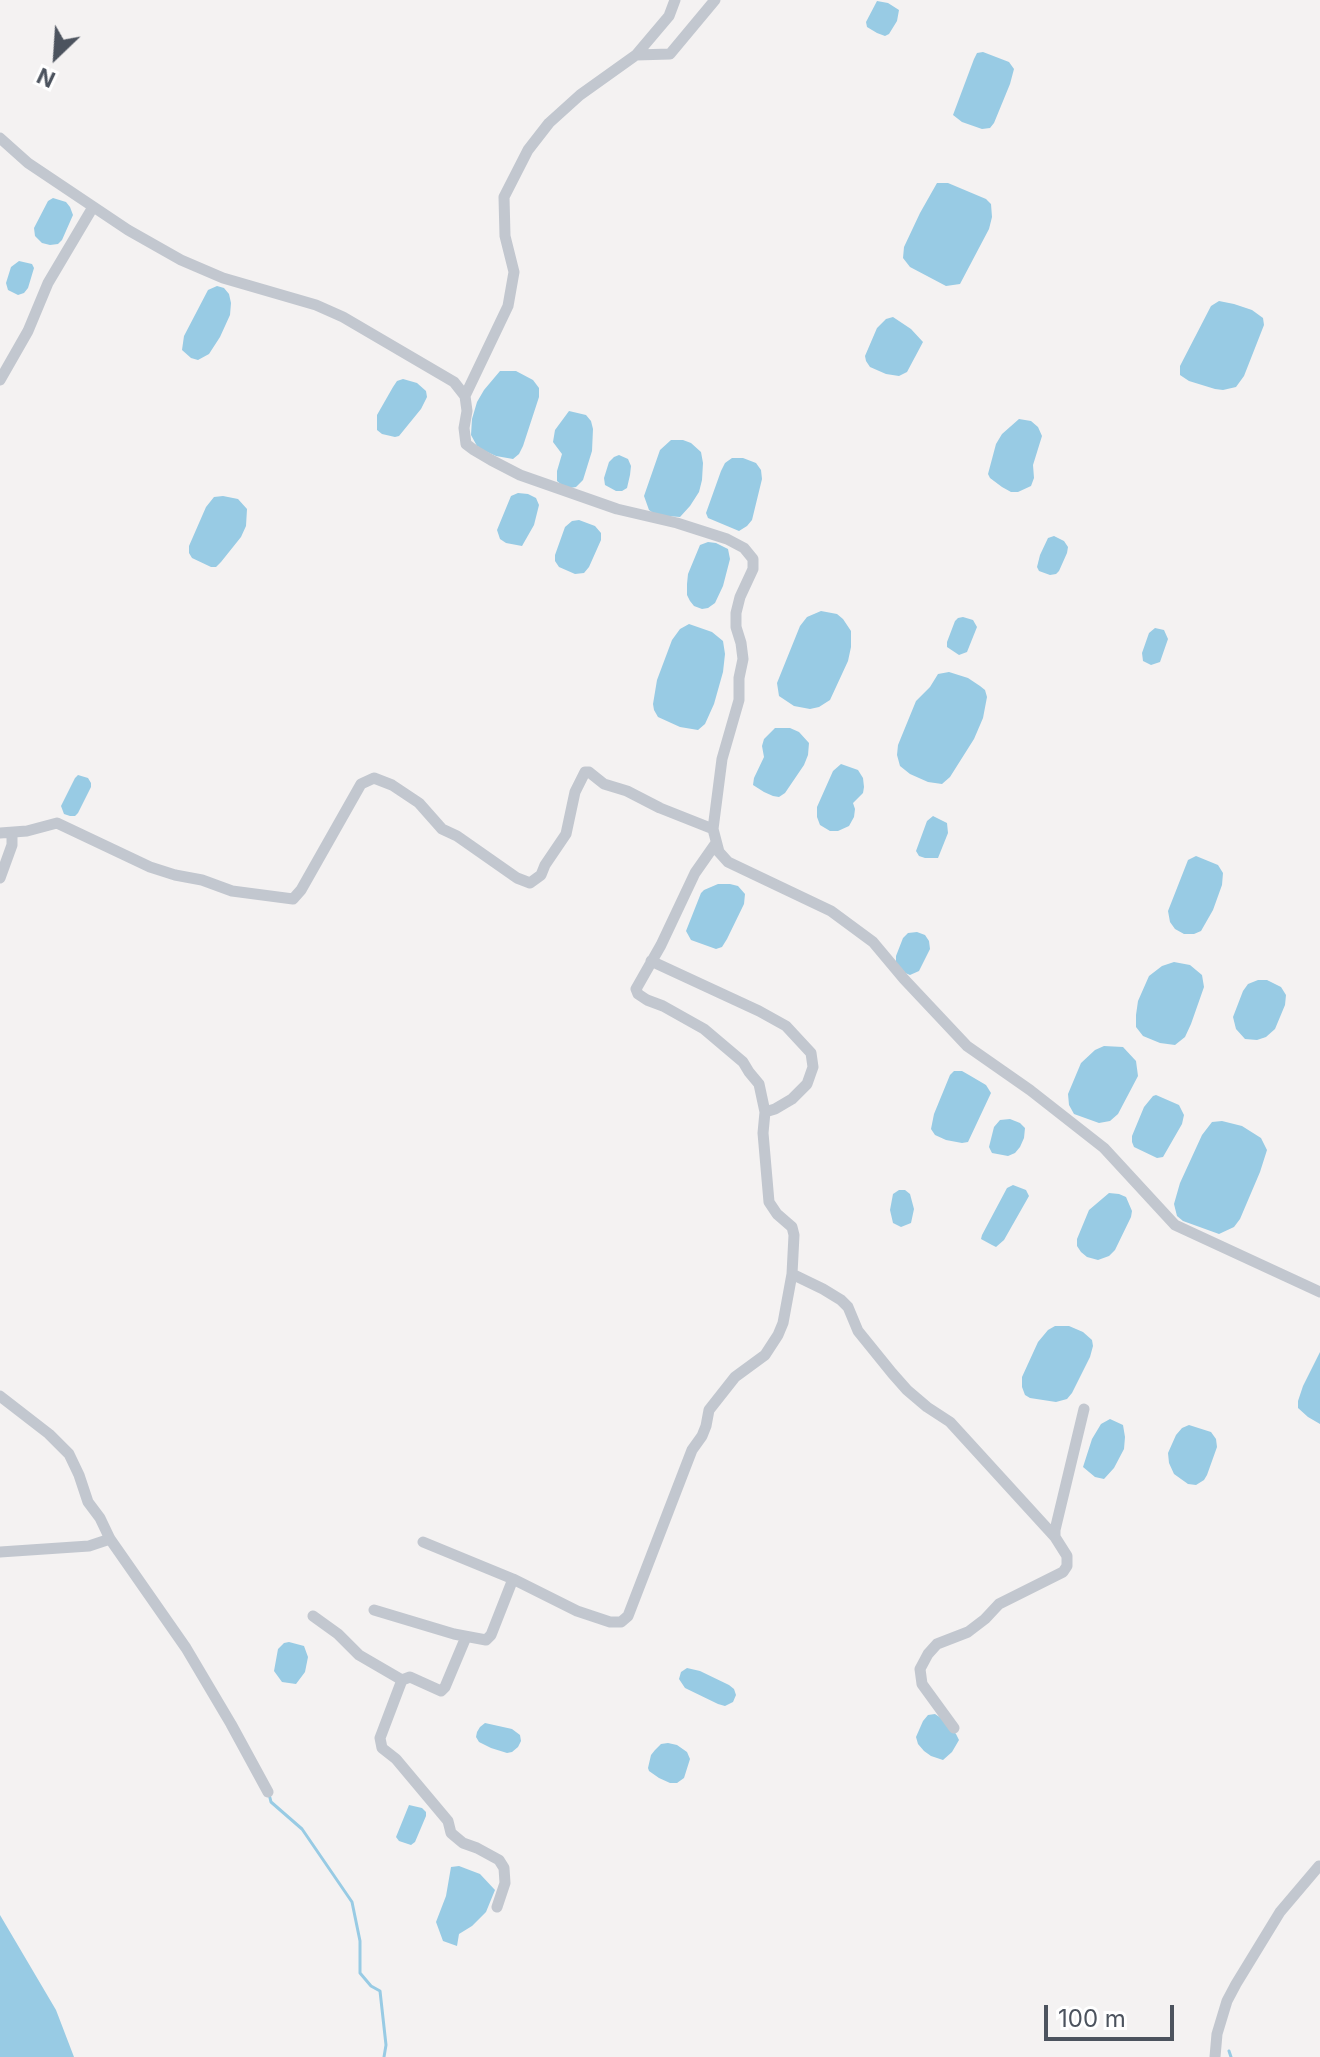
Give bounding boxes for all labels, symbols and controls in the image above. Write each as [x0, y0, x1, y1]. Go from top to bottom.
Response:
north arrow [16, 16, 96, 96]
text: N [33, 62, 59, 93]
scale bar [1048, 1989, 1178, 2039]
text: 100 m [1058, 2004, 1126, 2033]

